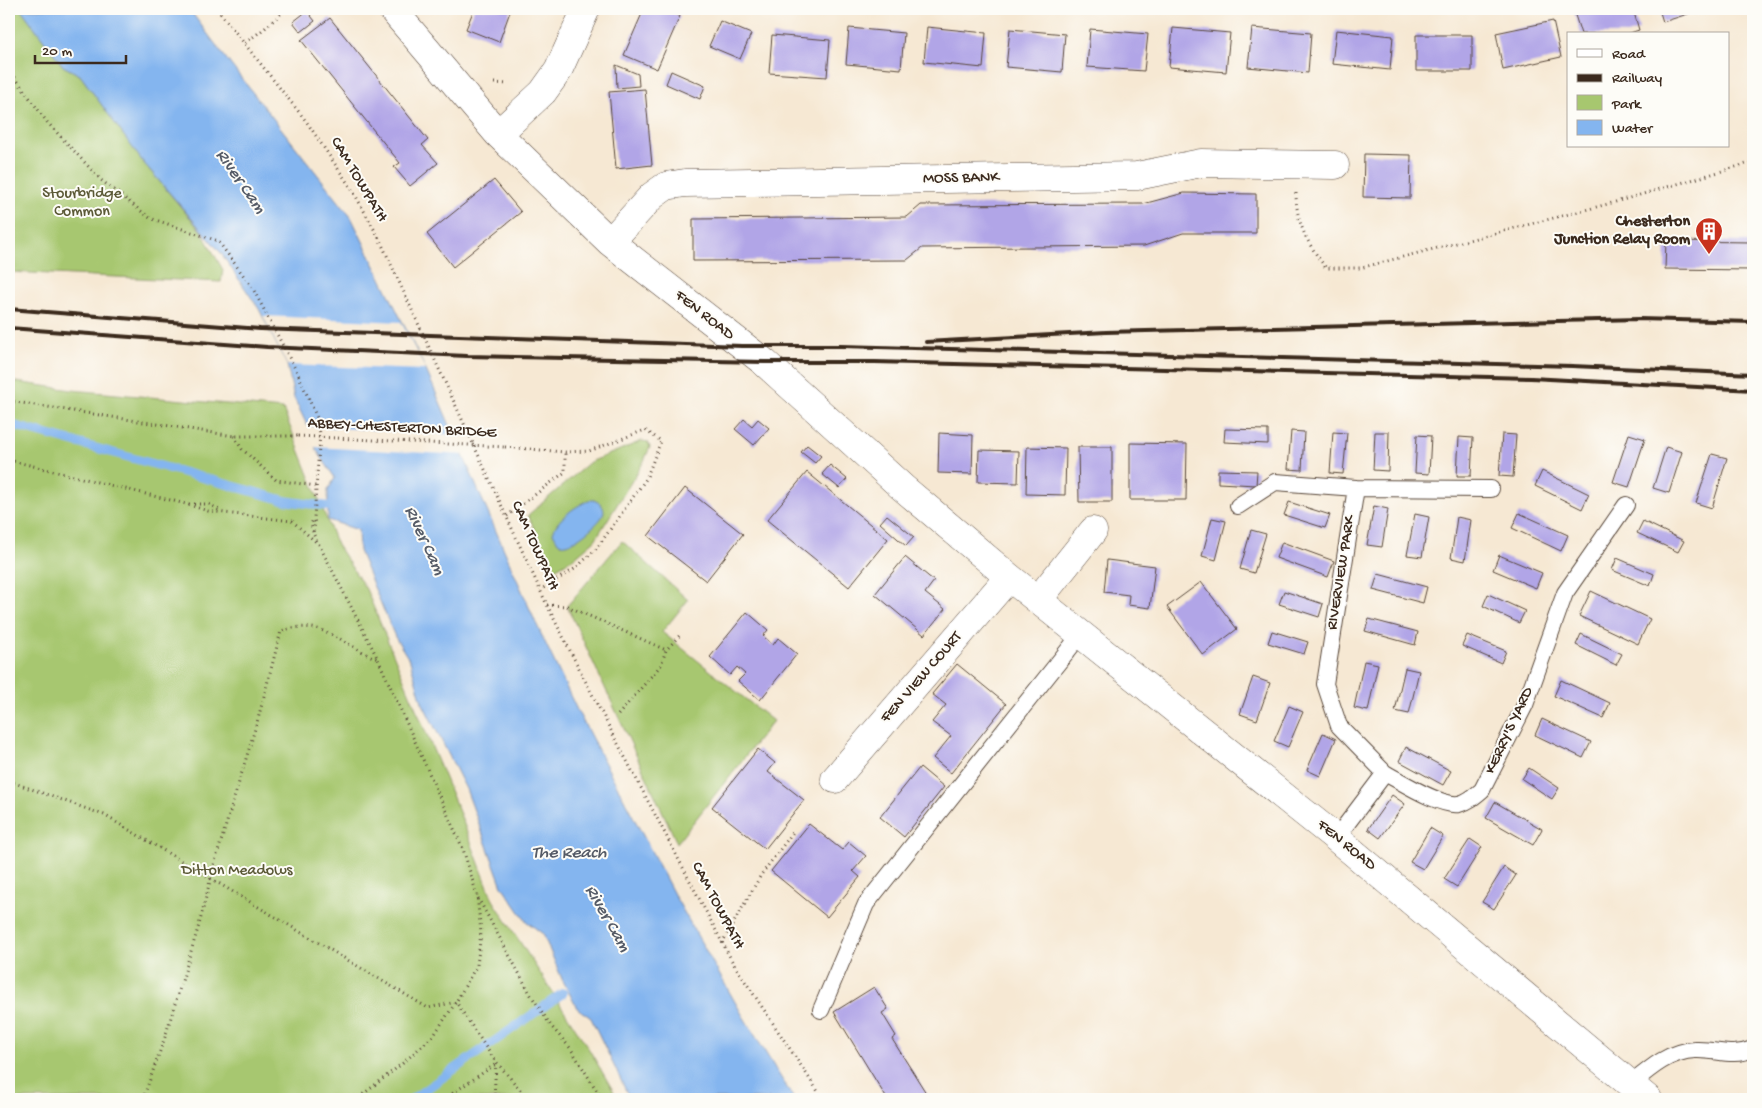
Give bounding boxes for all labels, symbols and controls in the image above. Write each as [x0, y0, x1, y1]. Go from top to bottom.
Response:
scale bar [35, 32, 126, 64]
legend [1567, 32, 1730, 148]
text: 20 m [42, 43, 72, 61]
text: Road [1612, 46, 1646, 64]
text: Railway [1612, 70, 1663, 88]
text: Park [1611, 96, 1642, 114]
text: Water [1612, 120, 1654, 138]
street label: CAM TOWPATH [325, 134, 391, 227]
water label: River Cam [210, 146, 270, 218]
street label: MOSS BANK [923, 169, 1001, 189]
park label: Stourbridge Common [42, 185, 123, 222]
place label: Chesterton Junction Relay Room [1553, 213, 1691, 250]
building icon: Chesterton Junction Relay Room [1694, 216, 1724, 255]
street label: FEN ROAD [670, 286, 738, 345]
street label: ABBEY-CHESTERTON BRIDGE [307, 415, 498, 443]
street label: CAM TOWPATH [506, 498, 563, 594]
water label: River Cam [399, 503, 449, 579]
street label: RIVERVIEW PARK [1324, 513, 1361, 631]
street label: FEN VIEW COURT [877, 628, 967, 728]
street label: KERRY'S YARD [1482, 684, 1539, 778]
street label: FEN ROAD [1312, 816, 1380, 876]
water label: The Reach [532, 843, 607, 864]
street label: CAM TOWPATH [686, 859, 748, 954]
park label: Ditton Meadows [181, 862, 294, 881]
water label: River Cam [579, 882, 635, 956]

